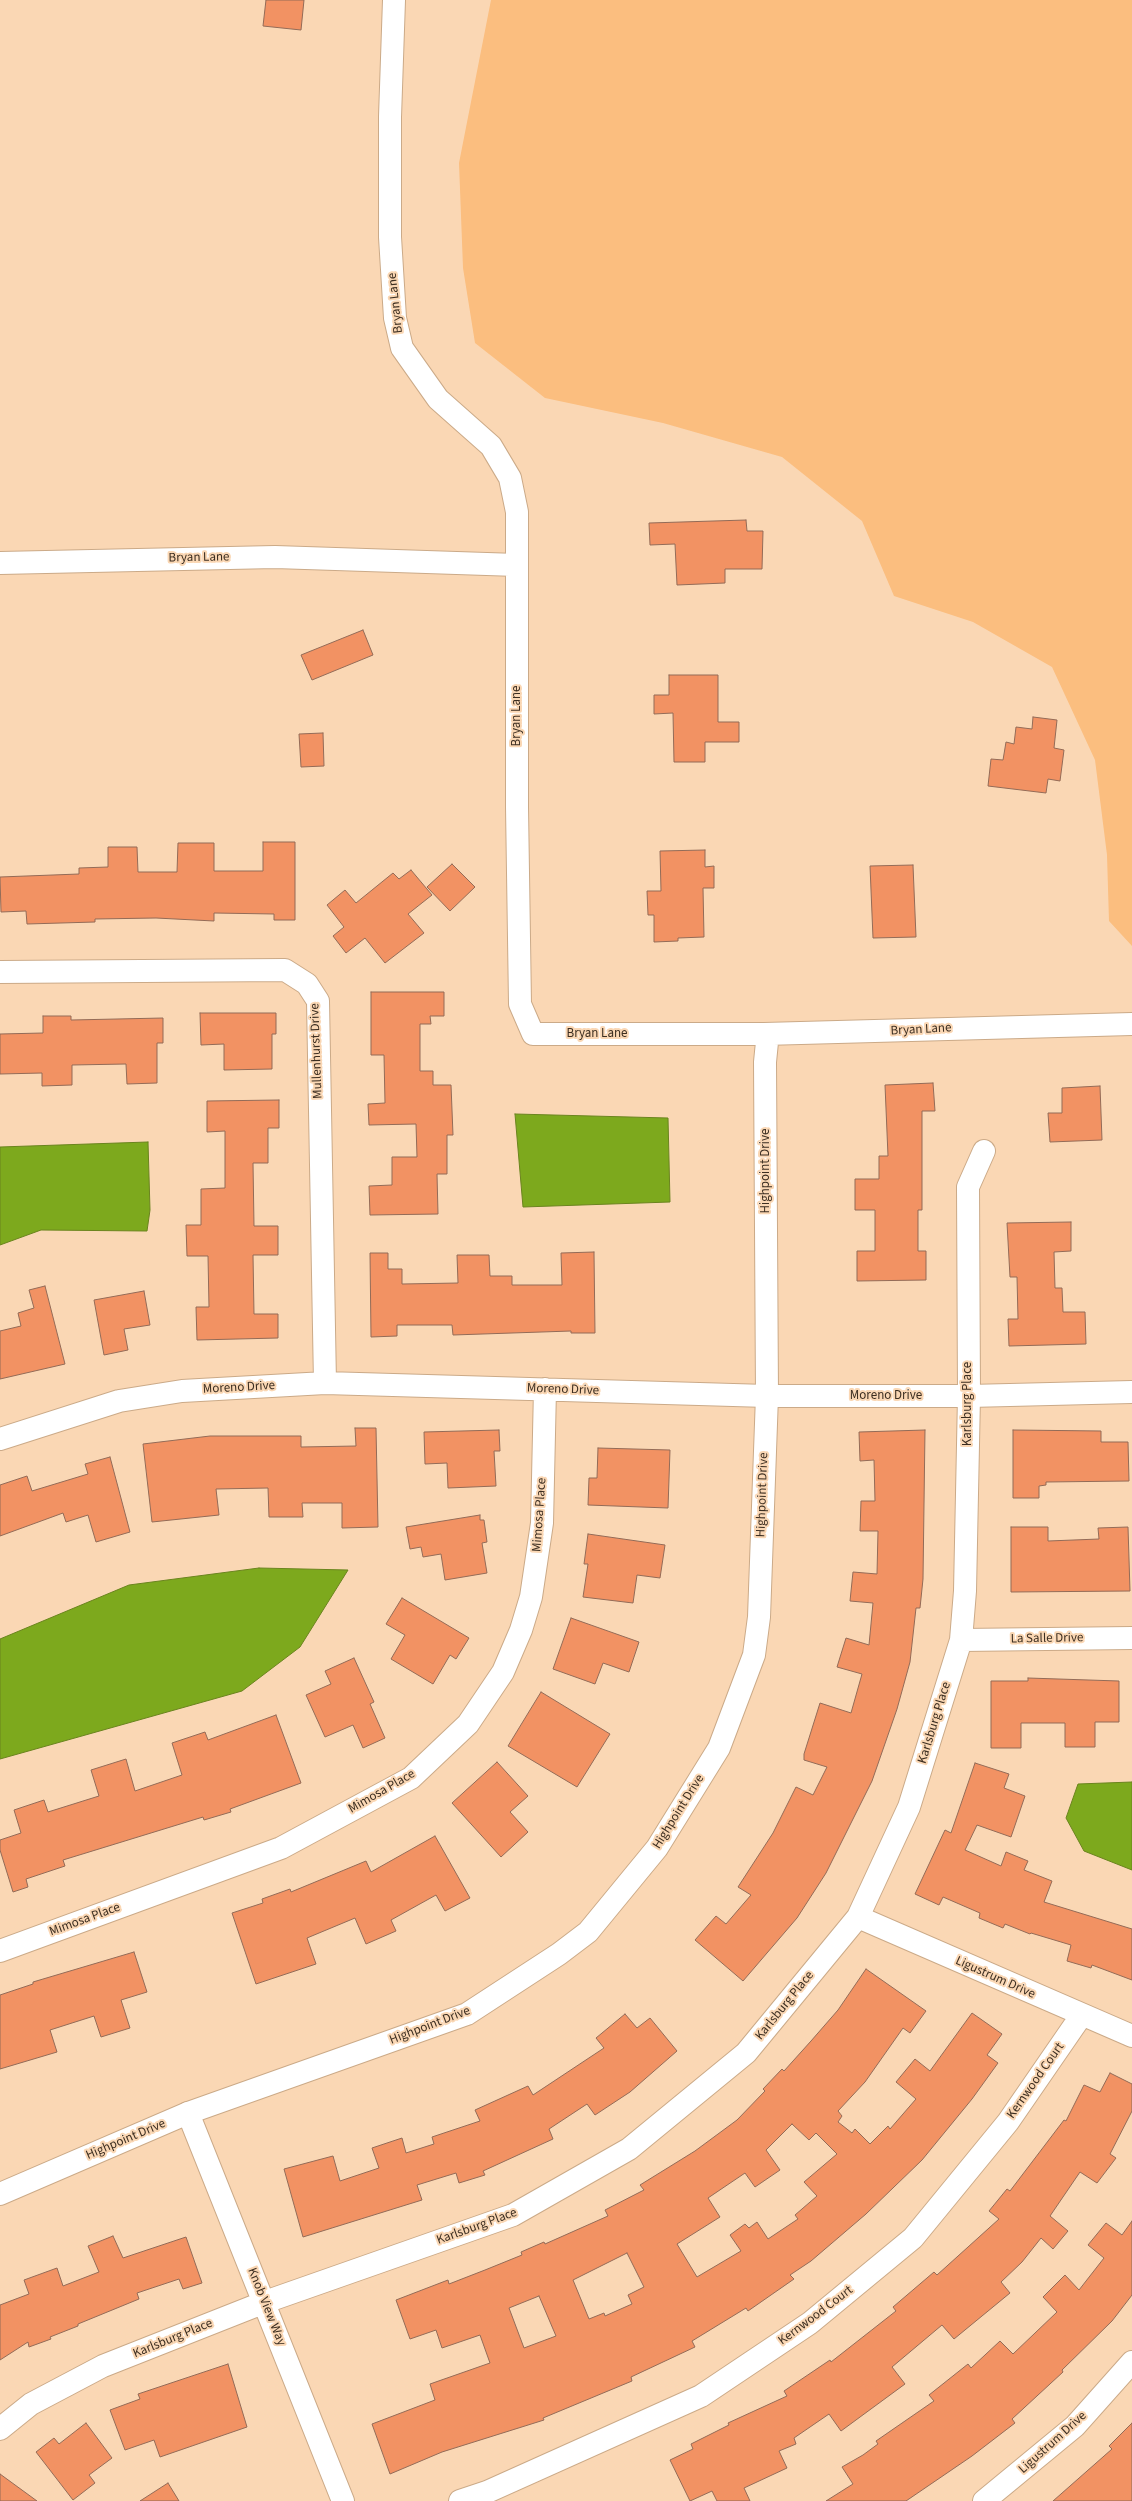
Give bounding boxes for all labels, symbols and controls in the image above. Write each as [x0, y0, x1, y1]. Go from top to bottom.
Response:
street label: Bryan Lane [385, 272, 407, 334]
street label: Bryan Lane [168, 550, 230, 566]
street label: Bryan Lane [509, 686, 525, 746]
street label: Mullenhurst Drive [308, 1003, 326, 1099]
street label: Bryan Lane [890, 1021, 952, 1039]
street label: Bryan Lane [567, 1026, 627, 1042]
street label: Highpoint Drive [758, 1128, 774, 1214]
street label: Karlsburg Place [960, 1362, 976, 1446]
street label: Moreno Drive [203, 1378, 275, 1398]
street label: Moreno Drive [527, 1381, 599, 1399]
street label: Moreno Drive [850, 1388, 922, 1404]
street label: Highpoint Drive [754, 1452, 772, 1538]
street label: Mimosa Place [530, 1477, 550, 1553]
street label: La Salle Drive [1010, 1631, 1084, 1647]
street label: Karlsburg Place [915, 1680, 955, 1766]
street label: Mimosa Place [346, 1767, 418, 1817]
street label: Highpoint Drive [650, 1772, 708, 1852]
street label: Mimosa Place [47, 1900, 123, 1940]
street label: Ligustrum Drive [953, 1953, 1037, 2003]
street label: Karlsburg Place [752, 1968, 818, 2044]
street label: Highpoint Drive [388, 2003, 472, 2049]
street label: Kernwood Court [1004, 2040, 1068, 2122]
street label: Highpoint Drive [84, 2116, 168, 2164]
street label: Karlsburg Place [435, 2205, 519, 2249]
street label: Knob View Way [243, 2266, 289, 2348]
street label: Kernwood Court [776, 2283, 856, 2349]
street label: Karlsburg Place [131, 2316, 215, 2362]
street label: Ligustrum Drive [1016, 2408, 1090, 2478]

